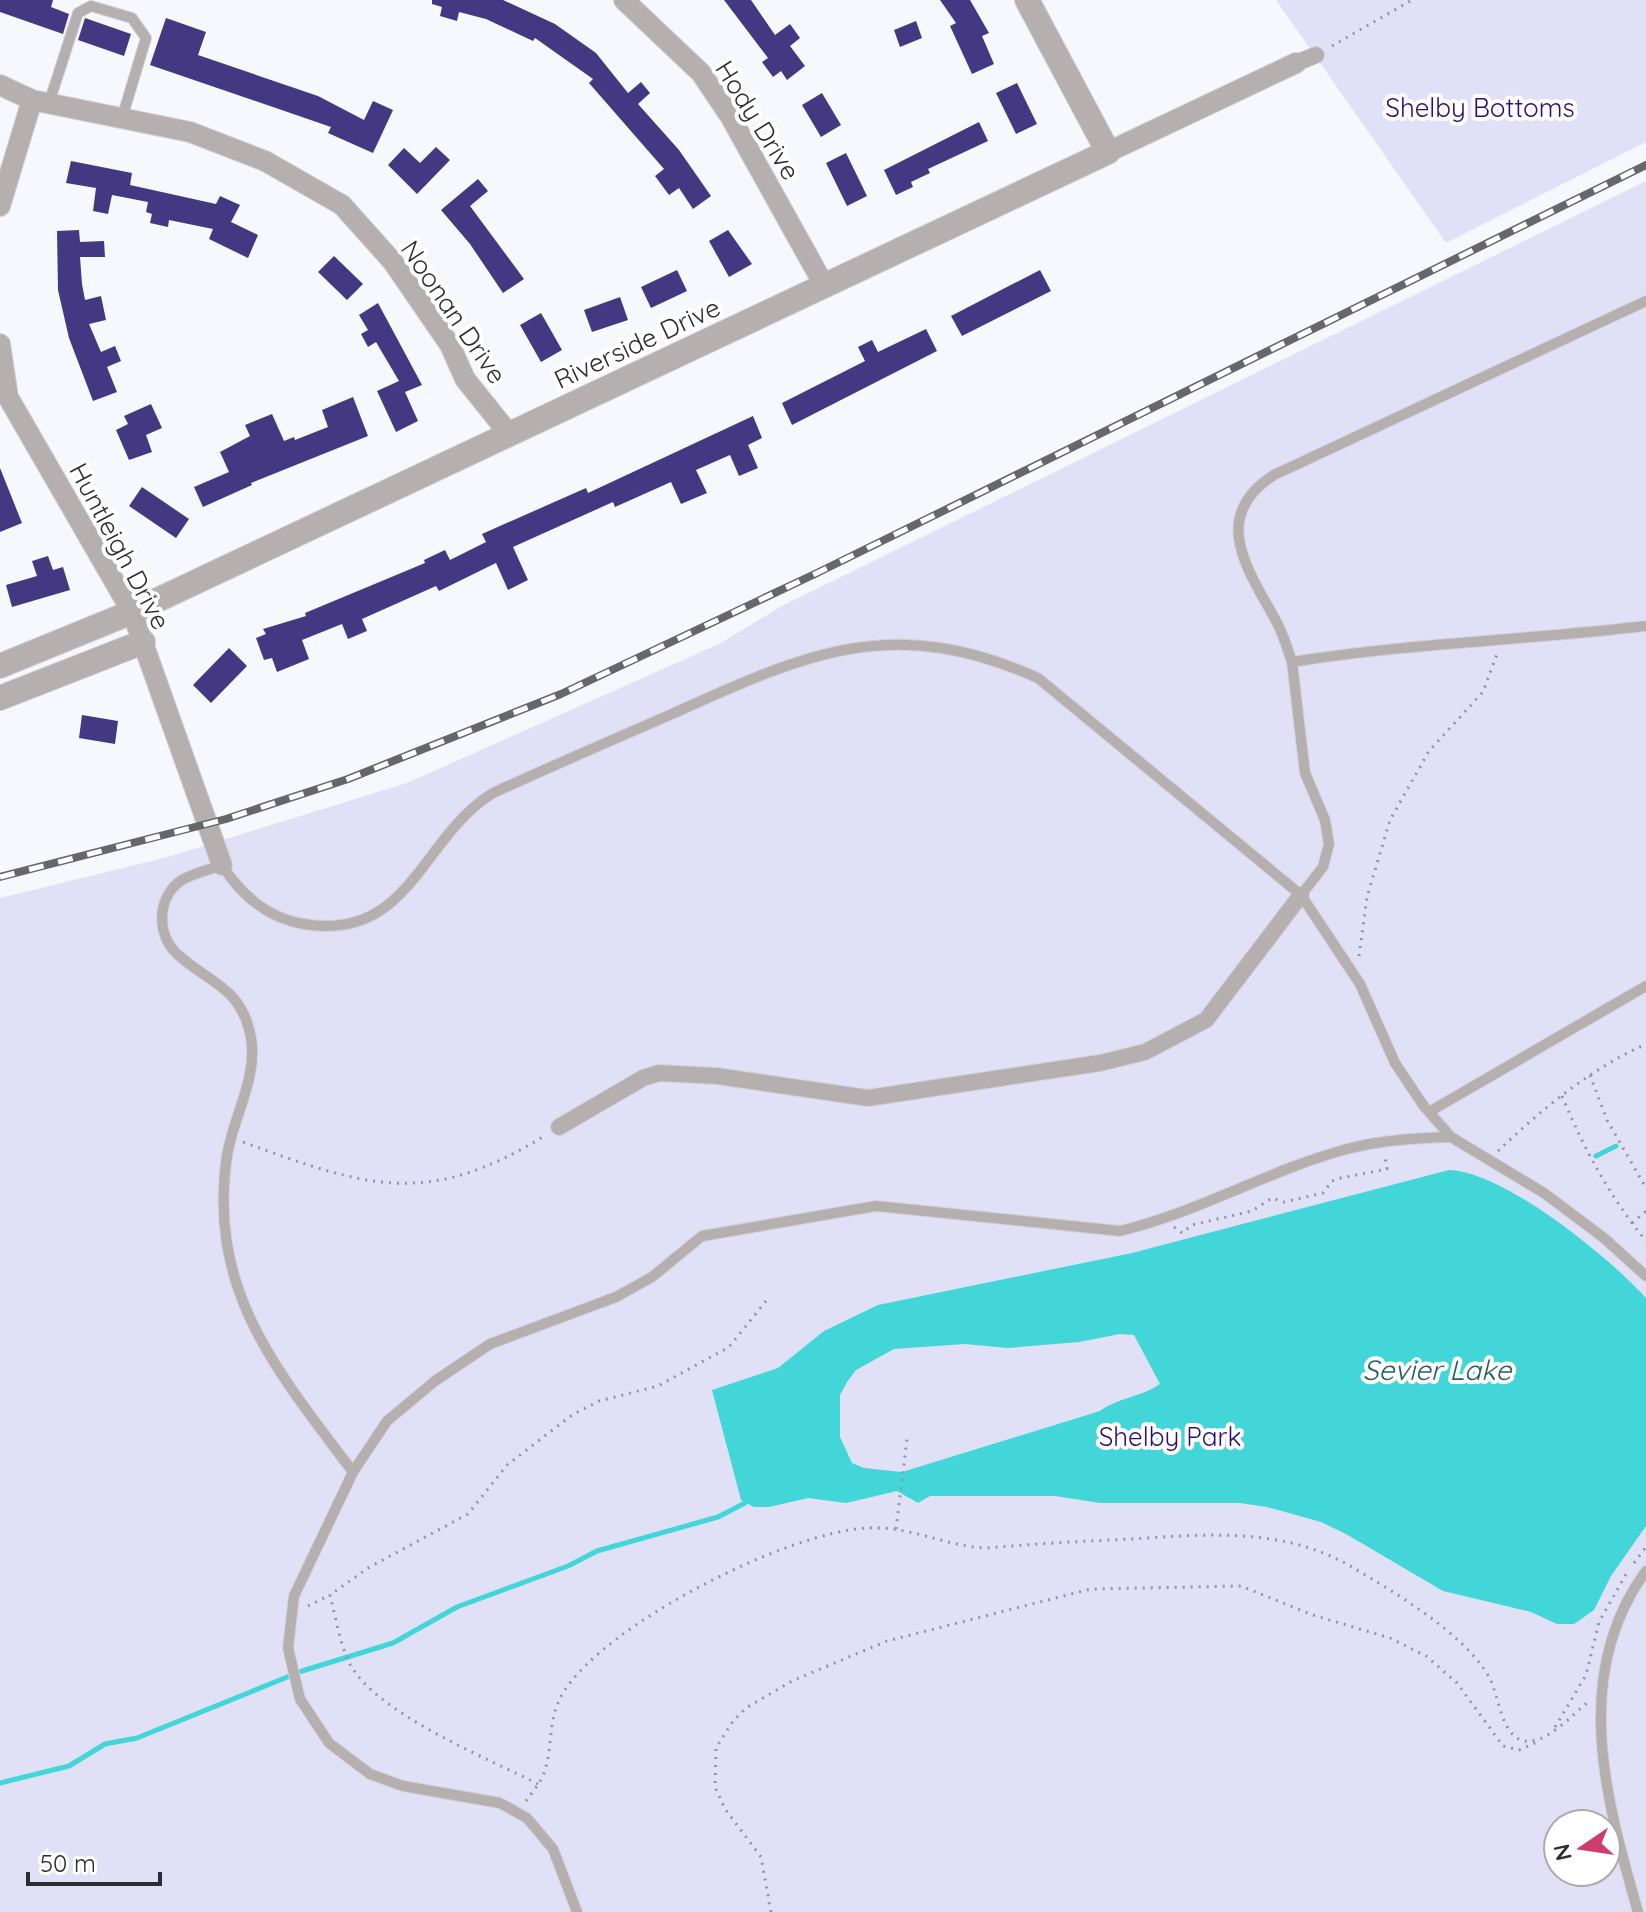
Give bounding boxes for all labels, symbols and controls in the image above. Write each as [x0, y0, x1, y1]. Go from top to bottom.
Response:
street label: Hody Drive [708, 54, 808, 186]
park label: Shelby Bottoms [1385, 91, 1575, 124]
street label: Noonan Drive [394, 234, 514, 390]
street label: Riverside Drive [549, 290, 725, 396]
street label: Huntleigh Drive [62, 457, 178, 635]
water label: Sevier Lake [1363, 1352, 1512, 1387]
park label: Shelby Park [1099, 1420, 1241, 1453]
north arrow [1542, 1808, 1622, 1888]
scale bar [28, 1836, 160, 1886]
text: N [1547, 1841, 1578, 1864]
text: 50 m [40, 1848, 96, 1878]

